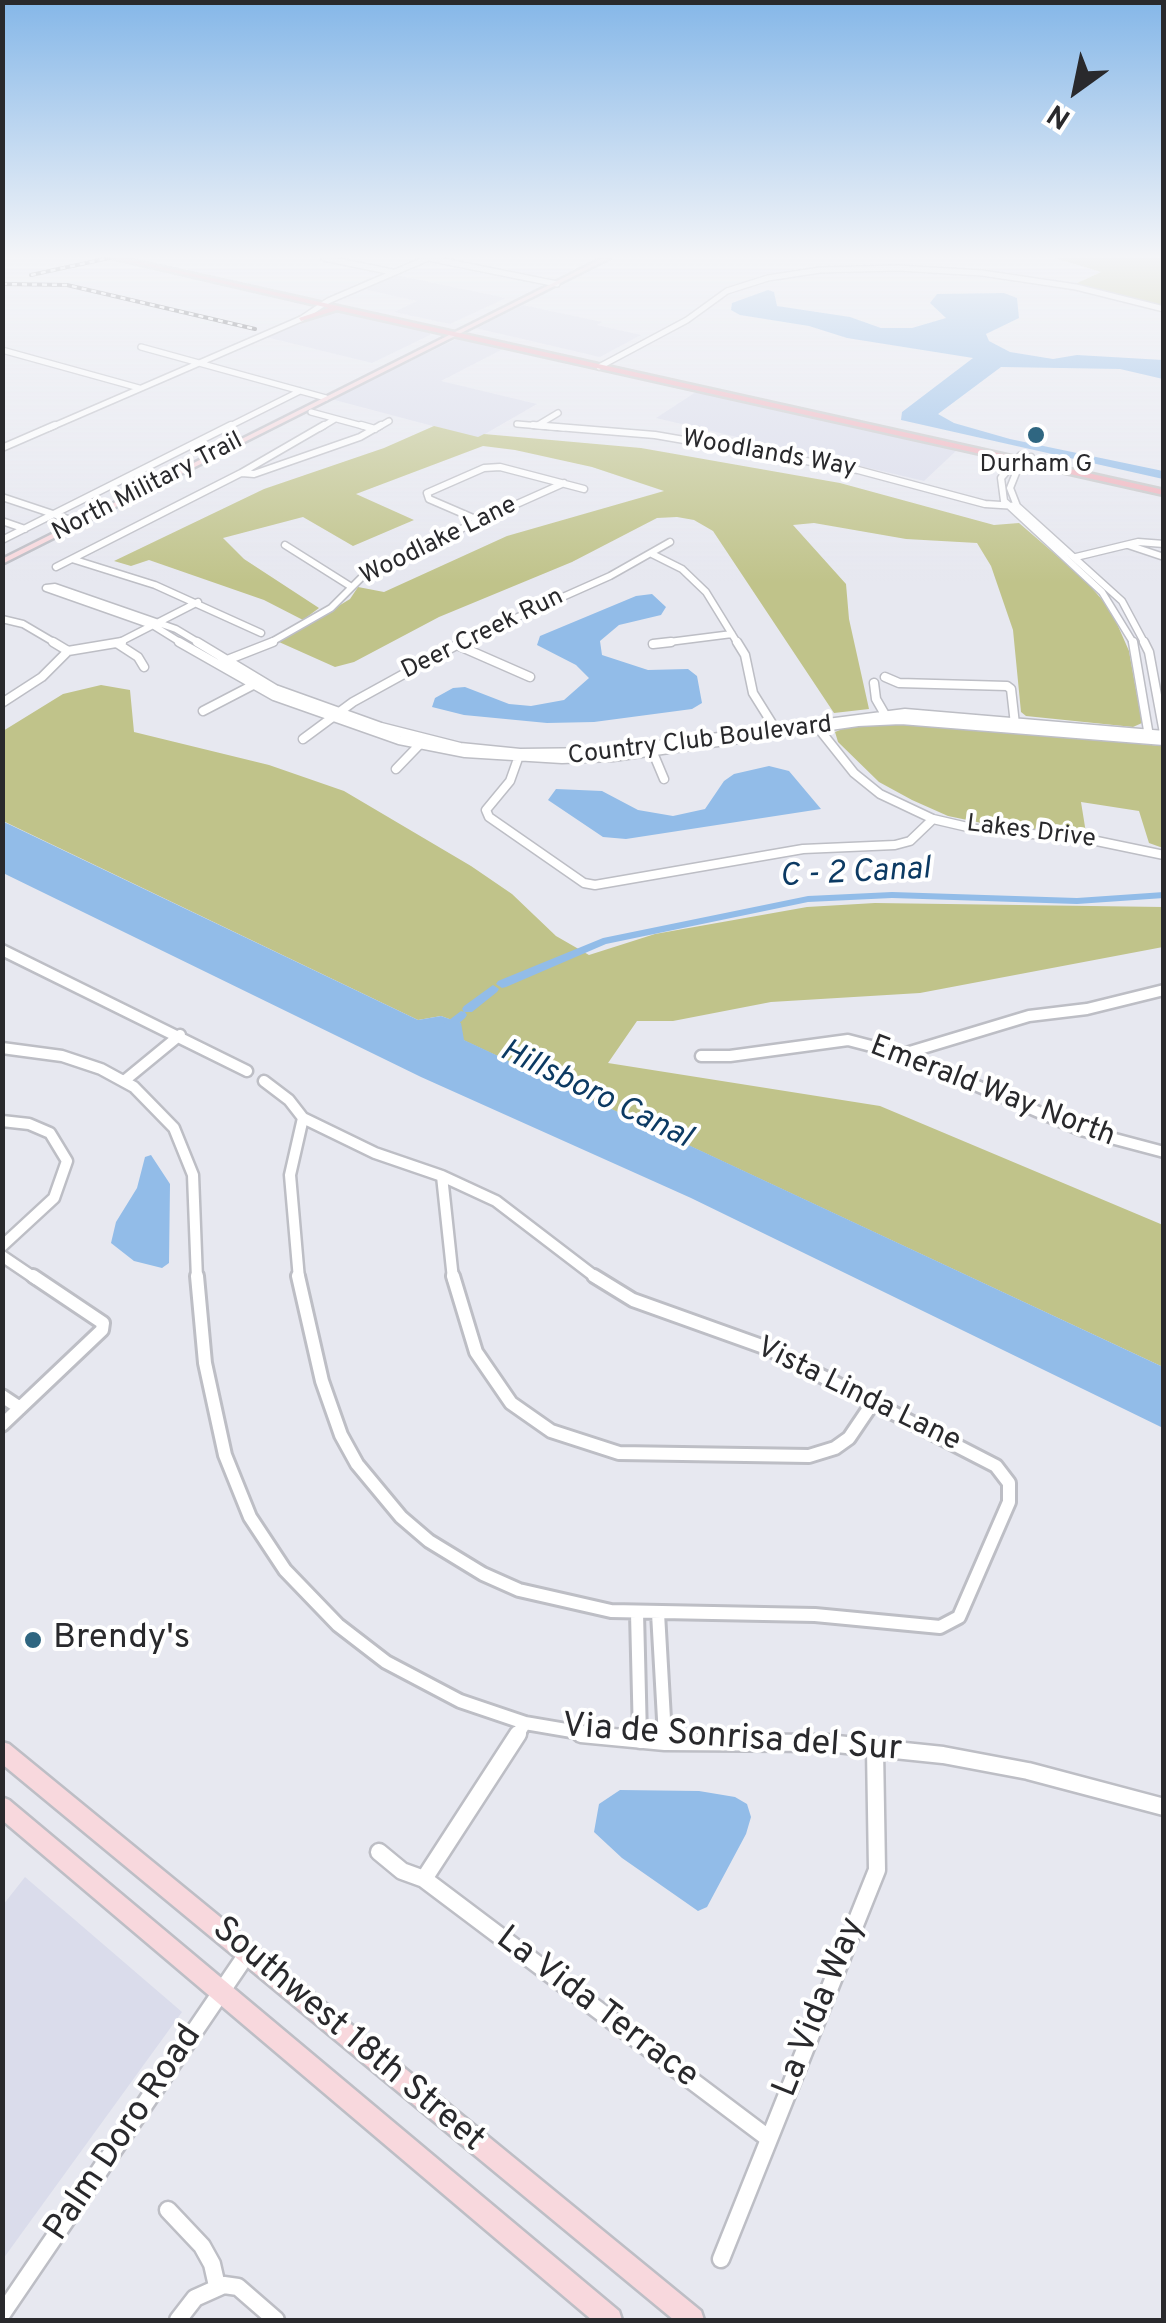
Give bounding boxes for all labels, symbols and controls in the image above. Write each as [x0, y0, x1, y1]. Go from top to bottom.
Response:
north arrow [1026, 40, 1126, 140]
text: N [1041, 95, 1078, 136]
marker: Durham G [1025, 424, 1047, 446]
street label: Woodlands Way [680, 425, 858, 485]
street label: North Military Trail [48, 427, 248, 549]
place label: Durham G [980, 451, 1092, 481]
street label: Woodlake Lane [356, 491, 522, 593]
street label: Deer Creek Run [397, 583, 569, 687]
street label: Country Club Boulevard [566, 711, 834, 773]
street label: Lakes Drive [965, 810, 1097, 856]
water label: C - 2 Canal [779, 852, 931, 898]
street label: Emerald Way North [864, 1030, 1120, 1156]
water label: Hillsboro Canal [493, 1033, 697, 1159]
street label: Vista Linda Lane [750, 1331, 966, 1461]
place label: Brendy's [53, 1619, 190, 1661]
marker: Brendy's [22, 1629, 44, 1651]
street label: Via de Sonrisa del Sur [561, 1707, 903, 1773]
street label: Southwest 18th Street [202, 1910, 492, 2162]
street label: La Vida Way [766, 1912, 876, 2104]
street label: La Vida Terrace [487, 1919, 705, 2099]
street label: Palm Doro Road [37, 2018, 213, 2250]

